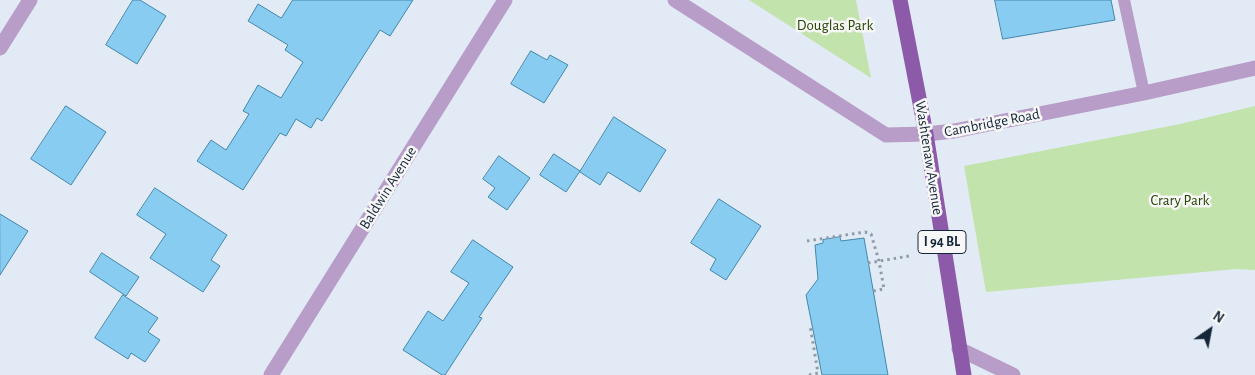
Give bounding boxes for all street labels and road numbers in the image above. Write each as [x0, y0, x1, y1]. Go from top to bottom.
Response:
street label: Washtenaw Avenue [911, 100, 947, 216]
street label: Cambridge Road [943, 105, 1041, 141]
street label: Baldwin Avenue [355, 143, 421, 233]
road number: I 94 BL [918, 230, 966, 253]

